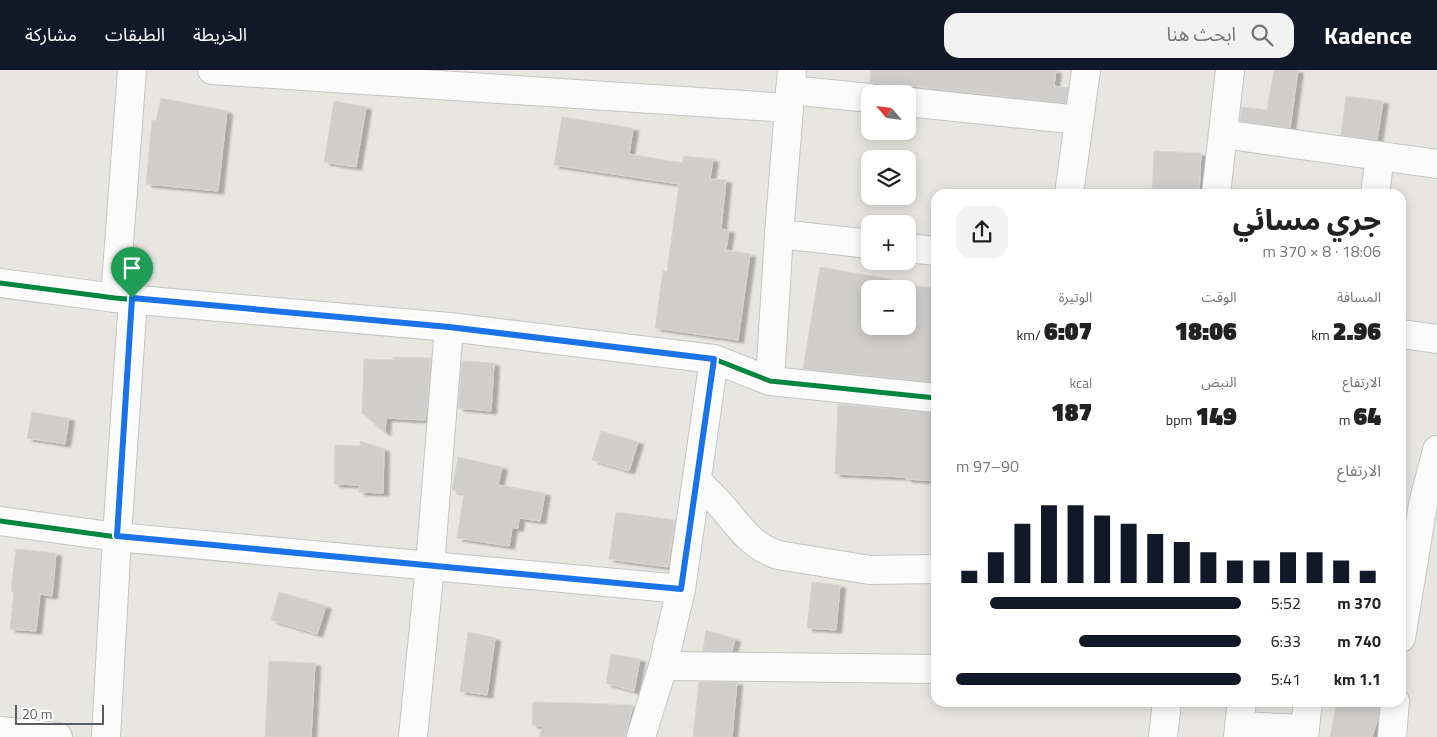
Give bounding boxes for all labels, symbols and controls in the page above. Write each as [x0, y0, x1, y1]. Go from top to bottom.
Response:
search box [944, 13, 1294, 58]
text: Kadence [1324, 17, 1412, 53]
text: ابحث هنا [1166, 19, 1236, 48]
text: مشاركة [25, 21, 77, 48]
text: الطبقات [105, 21, 165, 48]
text: الخريطة [193, 21, 247, 48]
icon: search [1248, 21, 1276, 49]
north arrow [861, 85, 916, 140]
map controls [861, 85, 916, 335]
button: layers [861, 150, 916, 205]
text: جري مسائي [1233, 198, 1381, 241]
button: share [956, 206, 1008, 258]
button: + [861, 215, 916, 270]
text: 18:06 · 8 × 370 m [1262, 239, 1381, 263]
pin [111, 247, 153, 298]
icon: arrive [118, 254, 146, 282]
button: − [861, 280, 916, 335]
text: الوتيرة [1059, 286, 1092, 307]
text: الوقت [1202, 286, 1237, 307]
text: المسافة [1337, 286, 1381, 307]
text: 6:07 [1044, 312, 1092, 350]
text: 18:06 [1174, 312, 1237, 350]
text: 2.96 [1333, 312, 1381, 350]
text: /km [1017, 324, 1044, 345]
text: km [1311, 324, 1333, 345]
text: النبض [1201, 371, 1237, 392]
text: الارتفاع [1343, 371, 1381, 392]
text: kcal [1069, 372, 1092, 393]
text: 187 [1051, 393, 1092, 431]
text: 149 [1195, 397, 1237, 435]
text: 64 [1353, 397, 1381, 435]
text: bpm [1166, 409, 1195, 430]
text: m [1339, 409, 1353, 430]
text: 90–97 m [956, 454, 1019, 478]
text: الارتفاع [1337, 458, 1381, 482]
text: 5:52 [1271, 591, 1301, 615]
text: 370 m [1337, 591, 1381, 615]
text: 6:33 [1271, 629, 1301, 653]
text: 740 m [1337, 629, 1381, 653]
text: 5:41 [1271, 667, 1301, 691]
text: 1.1 km [1334, 667, 1381, 691]
scale bar [15, 702, 104, 725]
text: 20 m [22, 703, 52, 724]

